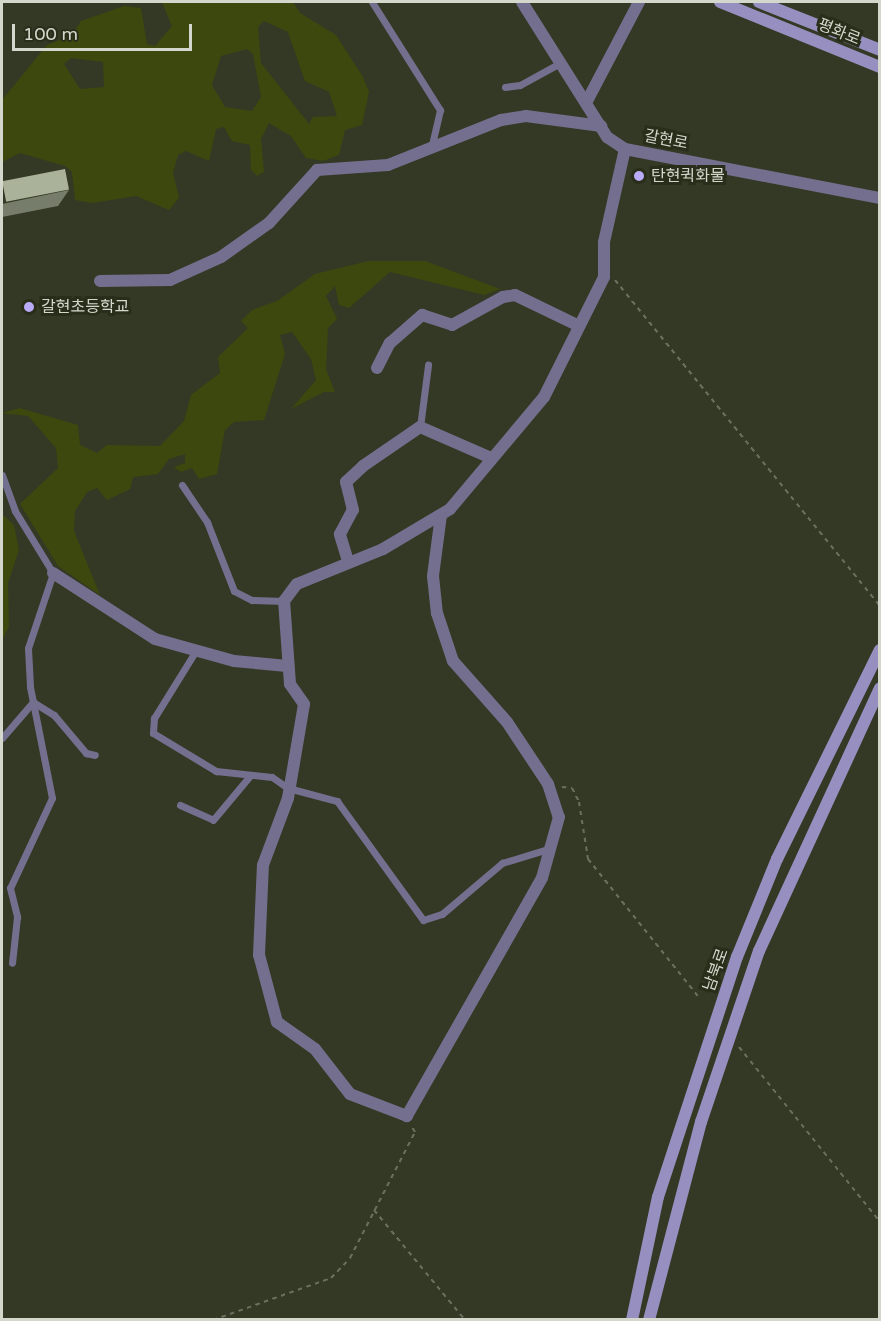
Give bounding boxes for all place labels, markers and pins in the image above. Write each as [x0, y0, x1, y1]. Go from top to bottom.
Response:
place label: 탄현퀵화물 [651, 166, 725, 186]
marker: 탄현퀵화물 [632, 169, 646, 183]
place label: 갈현초등학교 [41, 297, 129, 317]
marker: 갈현초등학교 [22, 300, 36, 314]

